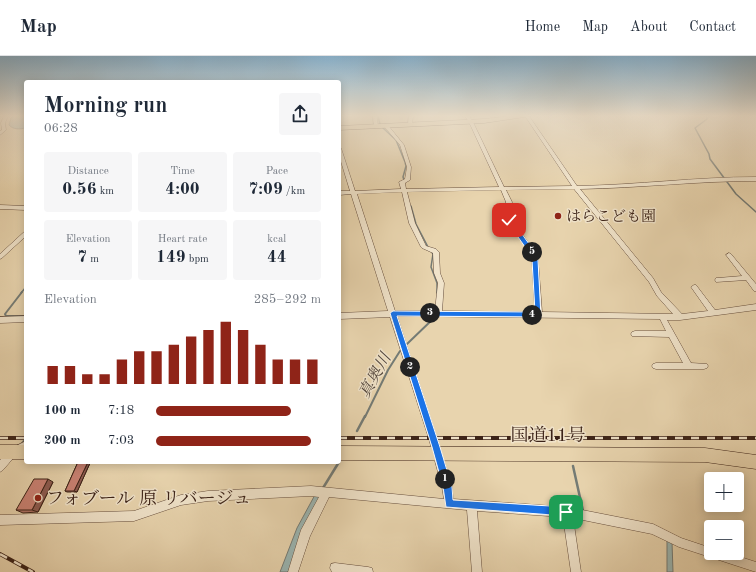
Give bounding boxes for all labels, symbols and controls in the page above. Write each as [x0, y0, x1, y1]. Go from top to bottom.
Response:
text: Map [20, 18, 57, 37]
text: Home [525, 20, 560, 34]
text: Map [582, 20, 608, 34]
text: About [630, 20, 667, 34]
text: Contact [689, 20, 736, 34]
button: share [279, 93, 321, 135]
text: Morning run [44, 95, 167, 117]
text: 06:28 [44, 122, 78, 135]
text: Distance [67, 166, 109, 177]
text: Time [170, 166, 195, 177]
text: Pace [266, 166, 288, 177]
text: 0.56 [62, 181, 97, 198]
text: 4:00 [165, 181, 200, 198]
text: 7:09 [248, 181, 283, 198]
text: km [97, 186, 114, 197]
text: /km [283, 186, 305, 197]
pin [492, 203, 526, 237]
place label: はらこども園 [566, 208, 656, 225]
icon: check [498, 209, 520, 231]
marker: はらこども園 [553, 211, 563, 221]
text: Elevation [66, 234, 111, 245]
text: Heart rate [158, 234, 207, 245]
text: kcal [267, 234, 286, 245]
pin: 5 [522, 242, 542, 262]
text: 5 [529, 246, 535, 257]
text: 7 [77, 249, 87, 266]
text: 149 [156, 249, 186, 266]
text: 44 [267, 249, 287, 266]
text: m [87, 254, 99, 265]
text: bpm [186, 254, 209, 265]
text: Elevation [44, 293, 97, 306]
text: 285–292 m [254, 293, 321, 306]
pin: 3 [420, 303, 440, 323]
pin: 4 [522, 305, 542, 325]
text: 3 [427, 307, 433, 318]
text: 4 [529, 309, 535, 320]
water label: 真奥川 [355, 348, 395, 401]
pin: 2 [400, 357, 420, 377]
text: 2 [407, 361, 413, 372]
text: 100 m [44, 404, 81, 417]
text: 7:18 [108, 404, 134, 417]
street label: 国道11号 [511, 425, 585, 445]
text: 200 m [44, 434, 81, 447]
text: 7:03 [108, 434, 134, 447]
pin: 1 [435, 469, 455, 489]
map controls [704, 472, 744, 560]
button: + [704, 472, 744, 512]
text: 1 [442, 473, 448, 484]
place label: フォブール 原 リバージュ [46, 489, 251, 508]
marker: フォブール 原 リバージュ [33, 493, 43, 503]
pin [549, 495, 583, 529]
icon: arrive [555, 501, 577, 523]
button: − [704, 520, 744, 560]

